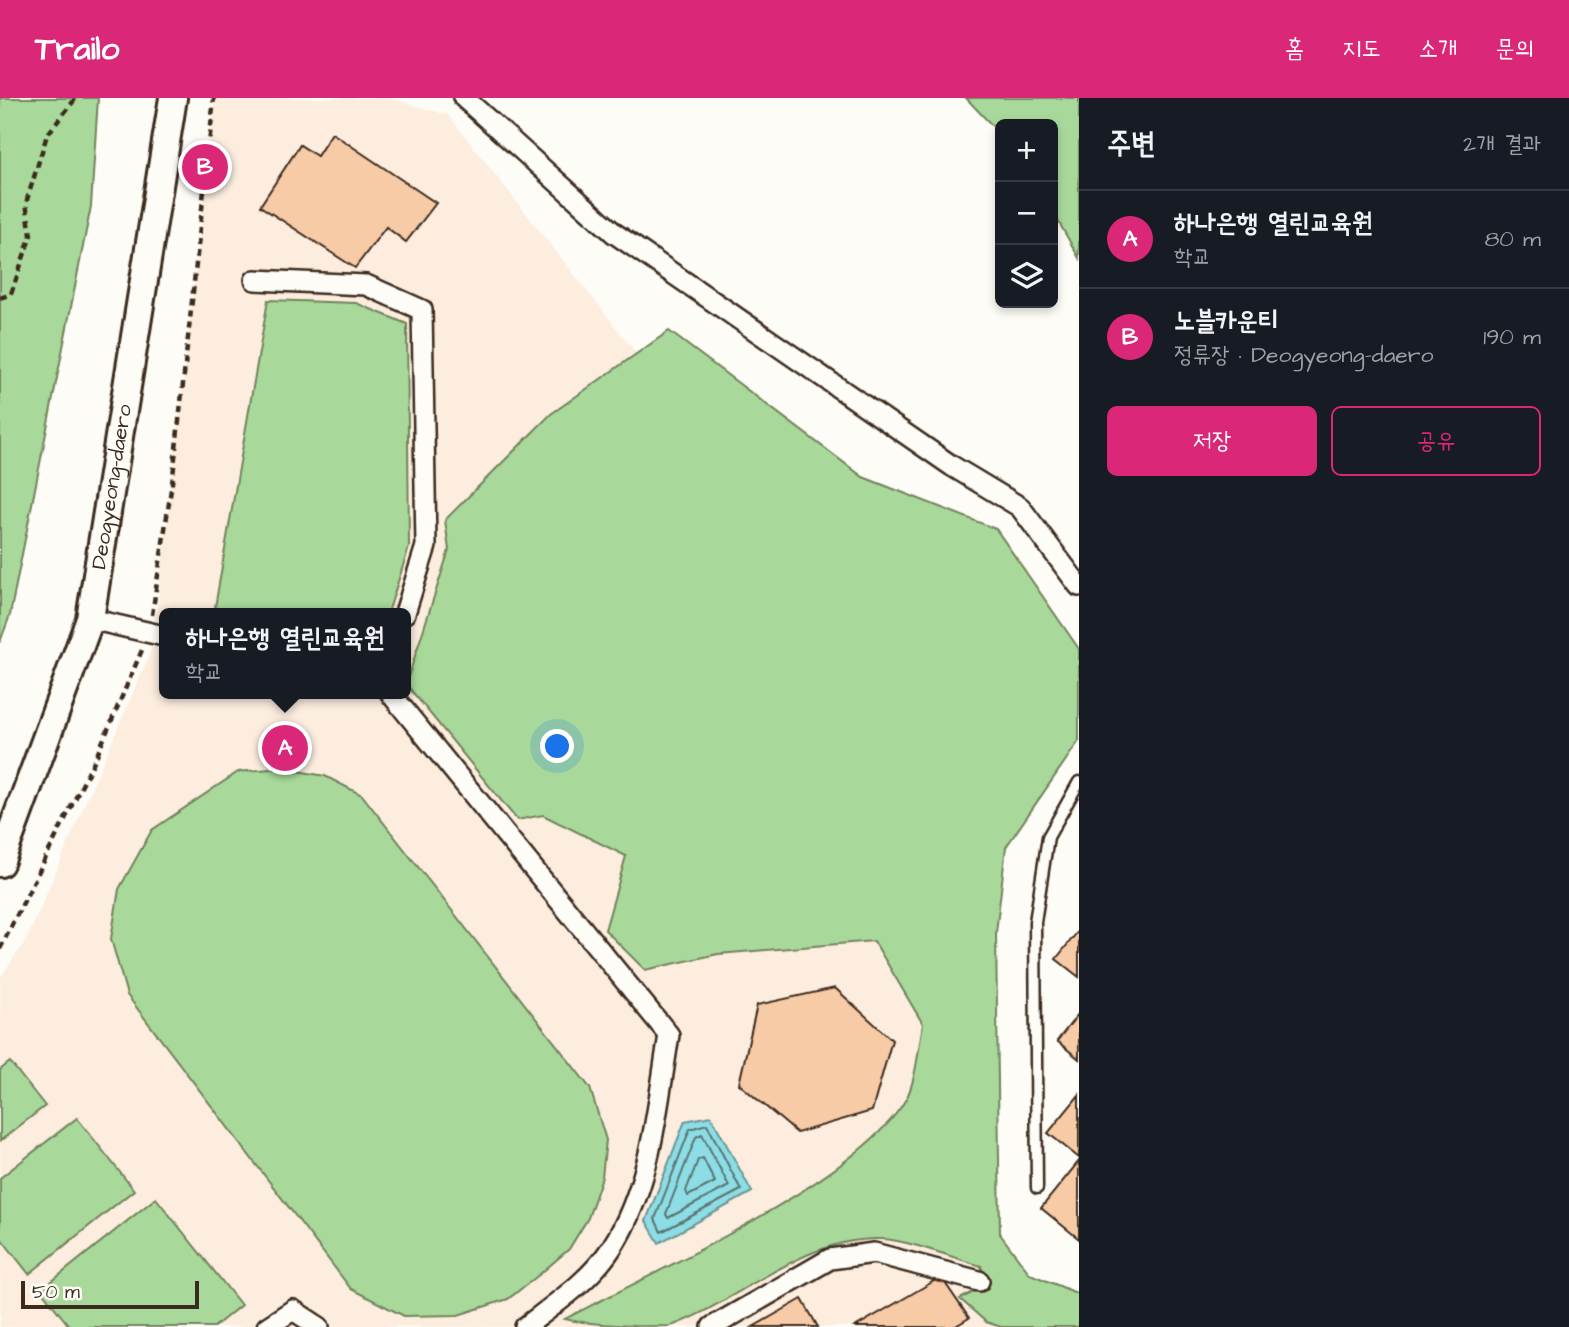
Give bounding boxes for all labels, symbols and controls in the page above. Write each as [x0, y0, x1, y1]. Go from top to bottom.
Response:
text: Trailo [35, 26, 119, 72]
text: 홈 [1285, 32, 1304, 66]
text: 지도 [1342, 32, 1381, 66]
text: 소개 [1419, 32, 1457, 66]
text: 문의 [1495, 32, 1534, 66]
map controls [995, 119, 1058, 308]
button: + [995, 119, 1058, 182]
text: 주변 [1107, 123, 1155, 165]
text: 2개 결과 [1463, 128, 1541, 160]
pin: B [182, 141, 228, 193]
button: − [995, 182, 1058, 245]
text: 하나은행 열린교육원 [1174, 205, 1373, 241]
text: A [1123, 223, 1137, 255]
text: 80 m [1484, 223, 1541, 255]
text: 학교 [1174, 241, 1211, 273]
button: layers [995, 245, 1058, 308]
text: 노블카운티 [1174, 303, 1279, 339]
text: B [1122, 321, 1138, 353]
text: 190 m [1483, 321, 1541, 353]
text: 정류장 · Deogyeong-daero [1174, 339, 1433, 371]
street label: Deogyeong-daero [84, 402, 139, 571]
button: 저장 [1107, 406, 1317, 476]
button: 공유 [1331, 406, 1541, 476]
popup [159, 608, 411, 699]
text: 하나은행 열린교육원 [186, 620, 384, 656]
text: 학교 [186, 656, 223, 688]
pin: A [262, 722, 308, 774]
your location [540, 729, 574, 763]
scale bar [21, 1278, 200, 1310]
text: 50 m [32, 1279, 80, 1306]

